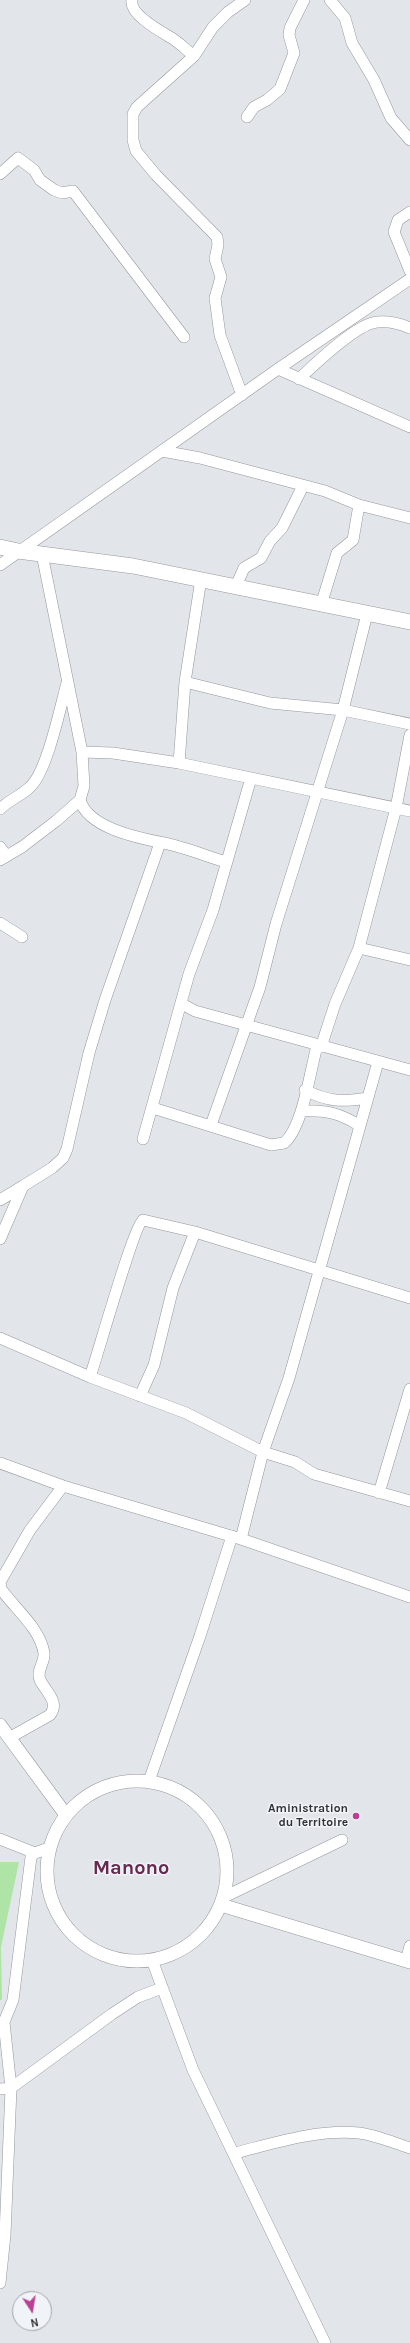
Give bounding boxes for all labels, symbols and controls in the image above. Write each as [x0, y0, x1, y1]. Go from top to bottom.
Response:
place label: Aministration du Territoire [268, 1802, 348, 1830]
marker: Aministration du Territoire [351, 1811, 361, 1821]
district label: Manono [93, 1856, 169, 1880]
north arrow [12, 2291, 52, 2331]
text: N [29, 2315, 40, 2329]

